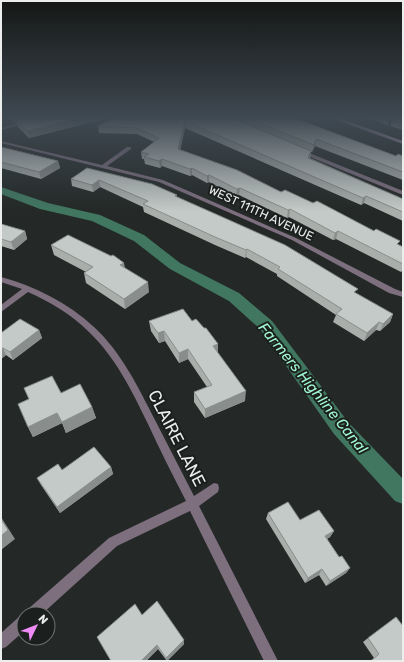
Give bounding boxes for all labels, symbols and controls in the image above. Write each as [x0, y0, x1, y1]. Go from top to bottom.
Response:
street label: WEST 111TH AVENUE [206, 183, 316, 243]
water label: Farmers Highline Canal [255, 319, 372, 457]
street label: CLAIRE LANE [144, 386, 210, 490]
north arrow [16, 606, 56, 646]
text: N [35, 612, 50, 627]

